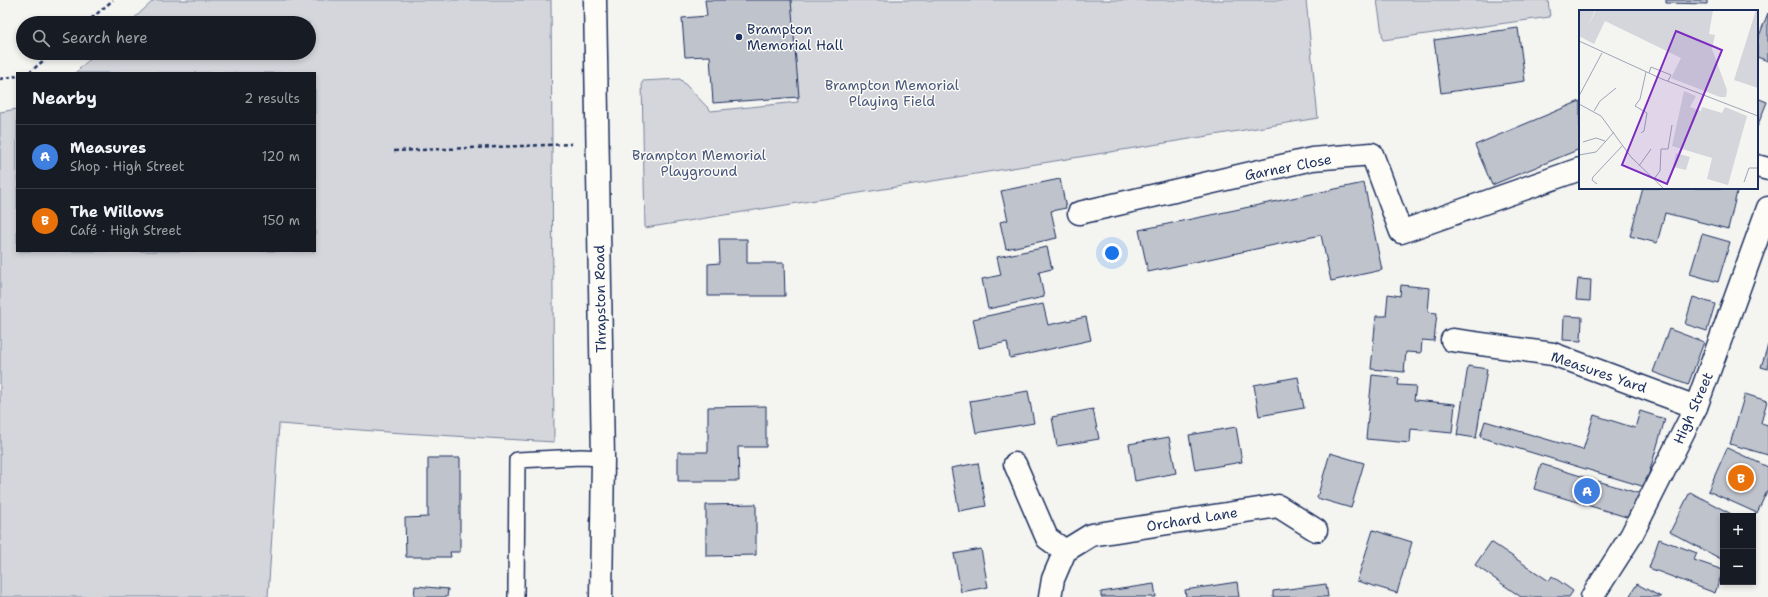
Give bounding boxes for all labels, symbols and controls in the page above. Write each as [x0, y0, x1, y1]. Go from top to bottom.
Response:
inset map [1579, 10, 1758, 189]
search box [16, 16, 316, 60]
place label: Brampton Memorial Hall [747, 20, 844, 54]
icon: search [30, 27, 52, 49]
text: Search here [62, 28, 148, 48]
marker: Brampton Memorial Hall [734, 32, 744, 42]
park label: Brampton Memorial Playing Field [825, 76, 960, 110]
text: Nearby [32, 87, 97, 109]
text: 2 results [244, 90, 300, 107]
text: Measures [70, 138, 146, 158]
park label: Brampton Memorial Playground [632, 146, 767, 180]
text: A [40, 148, 50, 165]
text: 120 m [262, 148, 300, 165]
street label: Garner Close [1243, 150, 1333, 184]
text: Shop · High Street [70, 158, 184, 175]
text: The Willows [70, 202, 164, 222]
text: B [41, 212, 49, 229]
text: 150 m [262, 212, 300, 229]
text: Café · High Street [70, 222, 181, 239]
your location [1102, 243, 1122, 263]
street label: Thrapston Road [590, 245, 610, 353]
street label: Measures Yard [1549, 347, 1649, 397]
street label: High Street [1669, 369, 1717, 447]
pin: B [1728, 463, 1754, 493]
pin: A [1574, 476, 1600, 506]
street label: Orchard Lane [1145, 503, 1239, 535]
map controls [1720, 513, 1756, 585]
button: + [1720, 513, 1756, 549]
button: − [1720, 549, 1756, 585]

